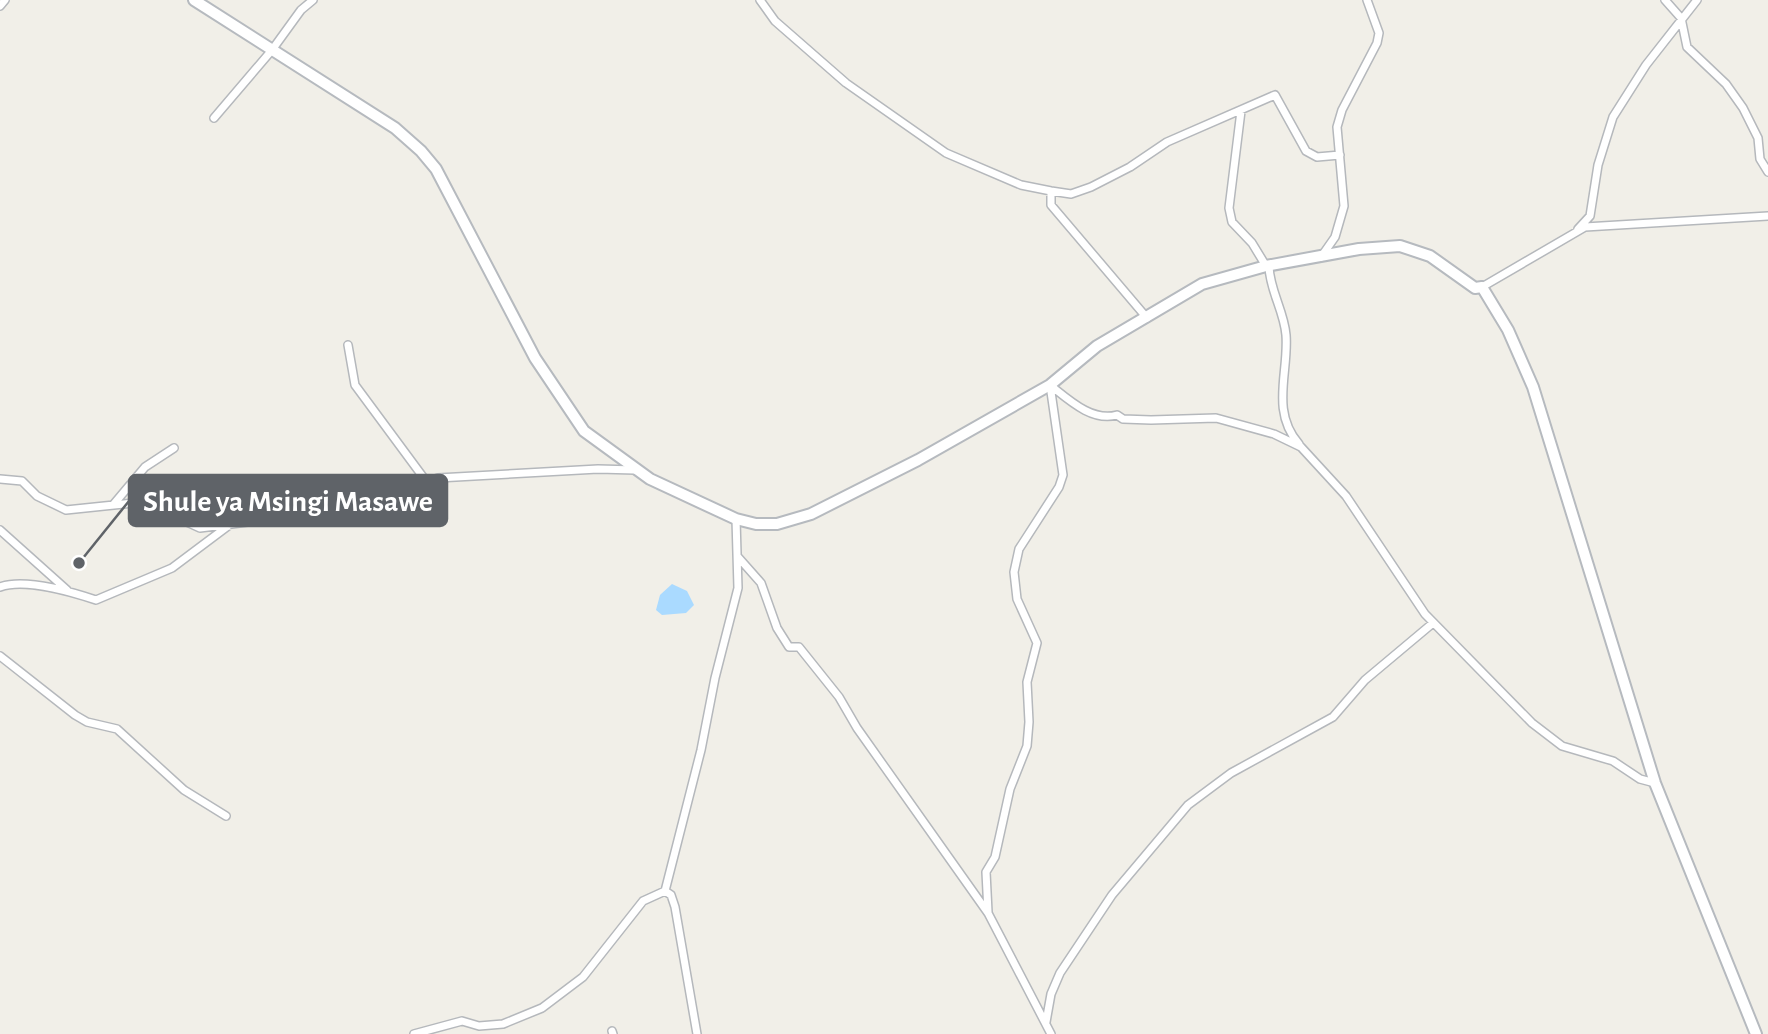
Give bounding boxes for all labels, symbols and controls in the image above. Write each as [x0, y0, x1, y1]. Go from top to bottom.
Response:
callout: Shule ya Msingi Masawe [129, 475, 447, 526]
text: Shule ya Msingi Masawe [143, 487, 433, 517]

